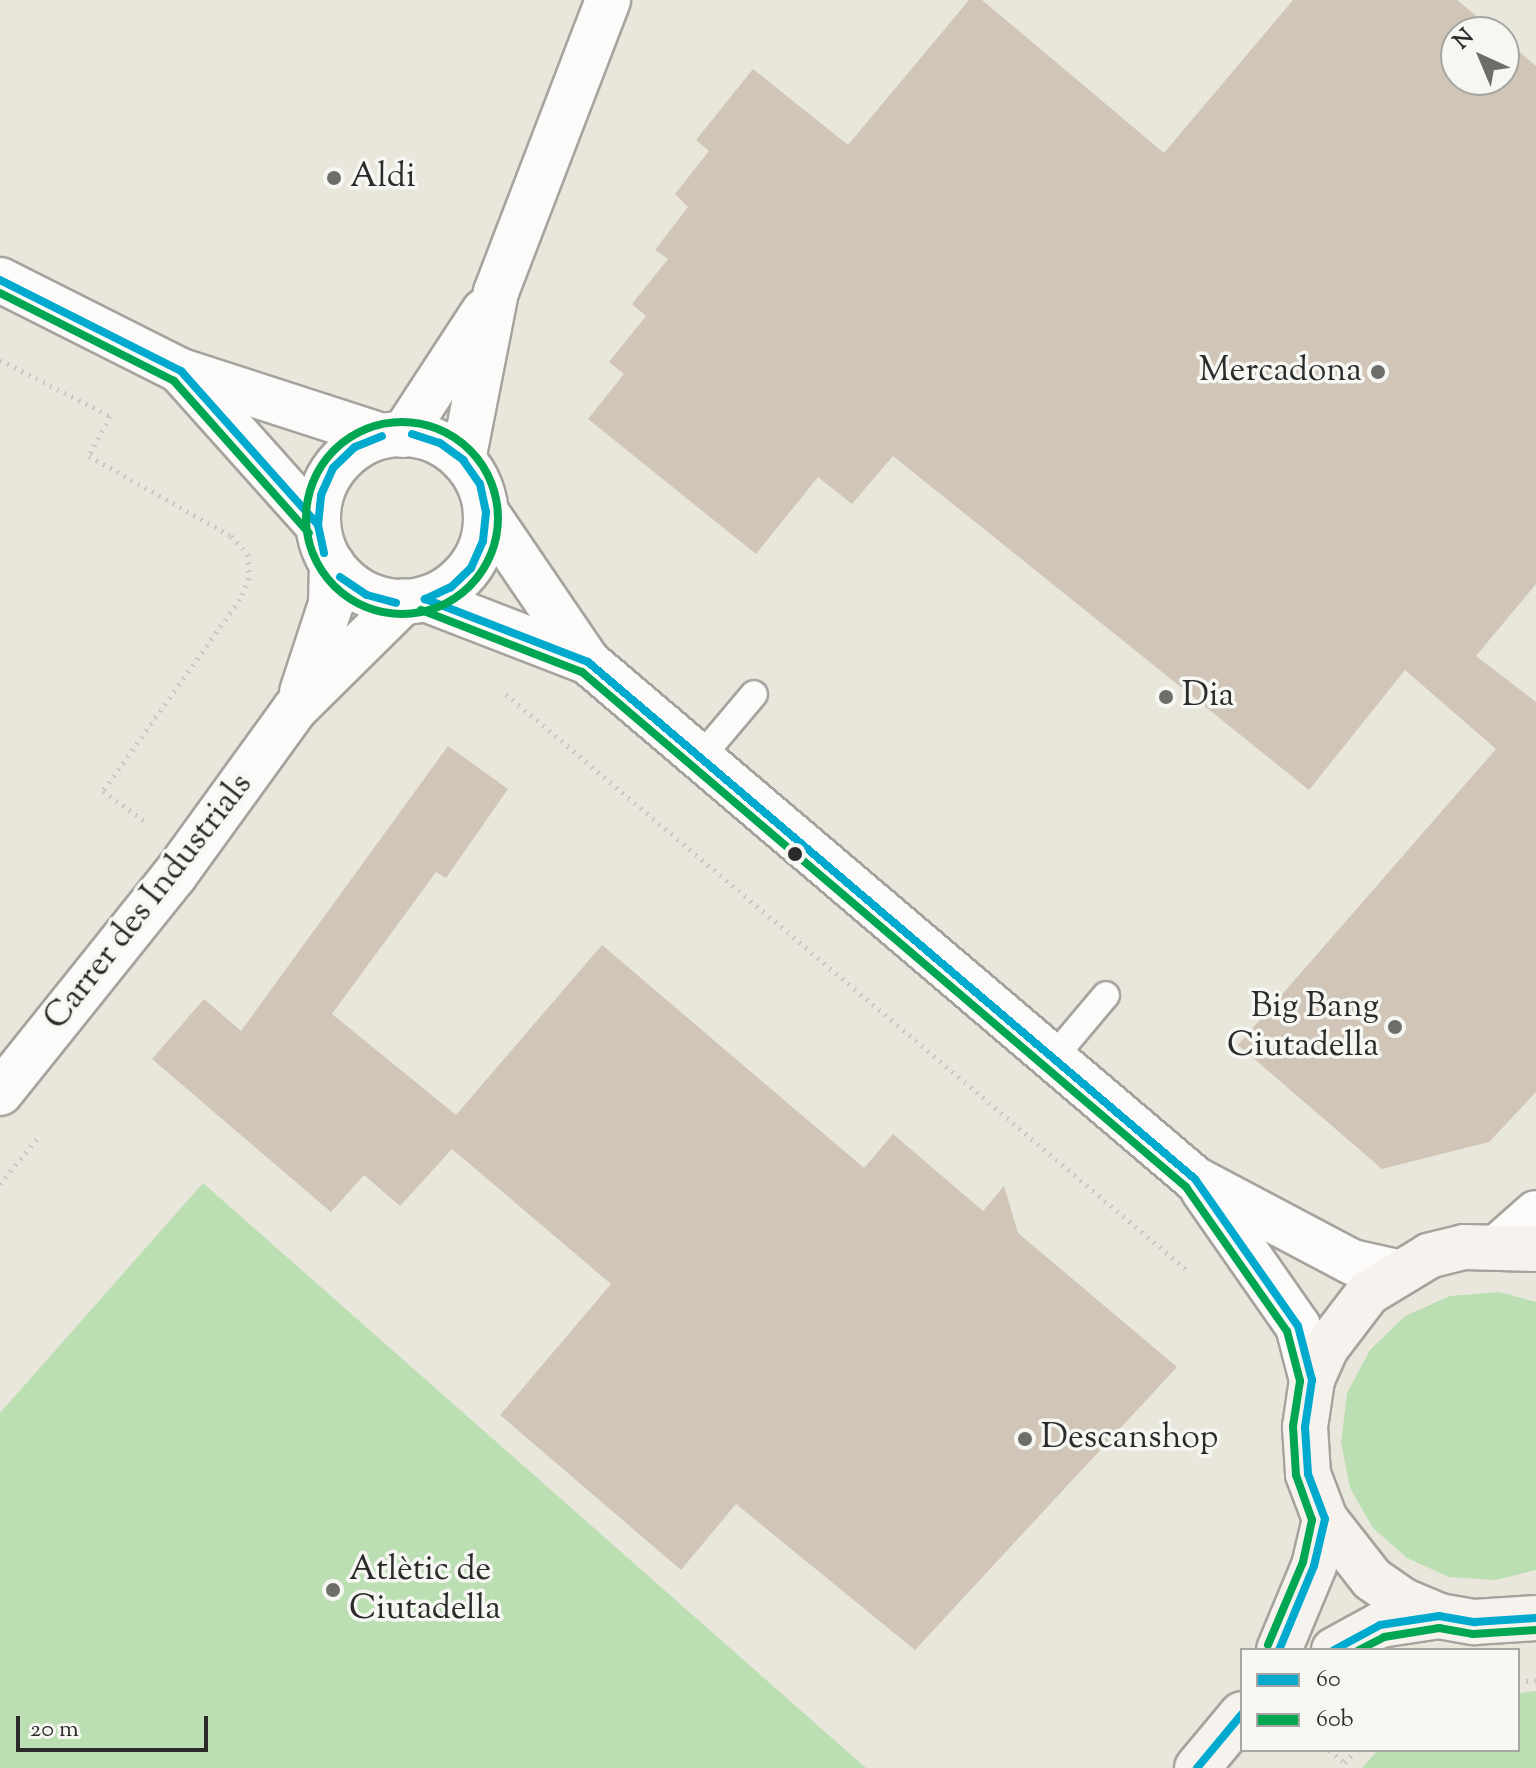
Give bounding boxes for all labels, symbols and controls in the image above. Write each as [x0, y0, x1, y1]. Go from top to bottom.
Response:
north arrow [1440, 16, 1520, 96]
text: N [1447, 23, 1482, 58]
place label: Aldi [350, 158, 416, 198]
marker: Aldi [325, 169, 343, 187]
place label: Mercadona [1199, 352, 1362, 392]
marker: Mercadona [1369, 363, 1387, 381]
place label: Dia [1182, 677, 1234, 717]
marker: Dia [1157, 688, 1175, 706]
street label: Carrer des Industrials [36, 766, 262, 1038]
unlabelled marker [787, 846, 803, 862]
place label: Big Bang Ciutadella [1227, 987, 1379, 1066]
marker: Big Bang Ciutadella [1386, 1018, 1404, 1036]
place label: Descanshop [1041, 1419, 1218, 1459]
marker: Descanshop [1016, 1430, 1034, 1448]
place label: Atlètic de Ciutadella [349, 1550, 501, 1630]
marker: Atlètic de Ciutadella [324, 1581, 342, 1599]
legend [1240, 1648, 1520, 1752]
text: 60 [1316, 1663, 1341, 1697]
scale bar [20, 1700, 212, 1750]
text: 60b [1316, 1703, 1354, 1737]
text: 20 m [30, 1713, 79, 1747]

